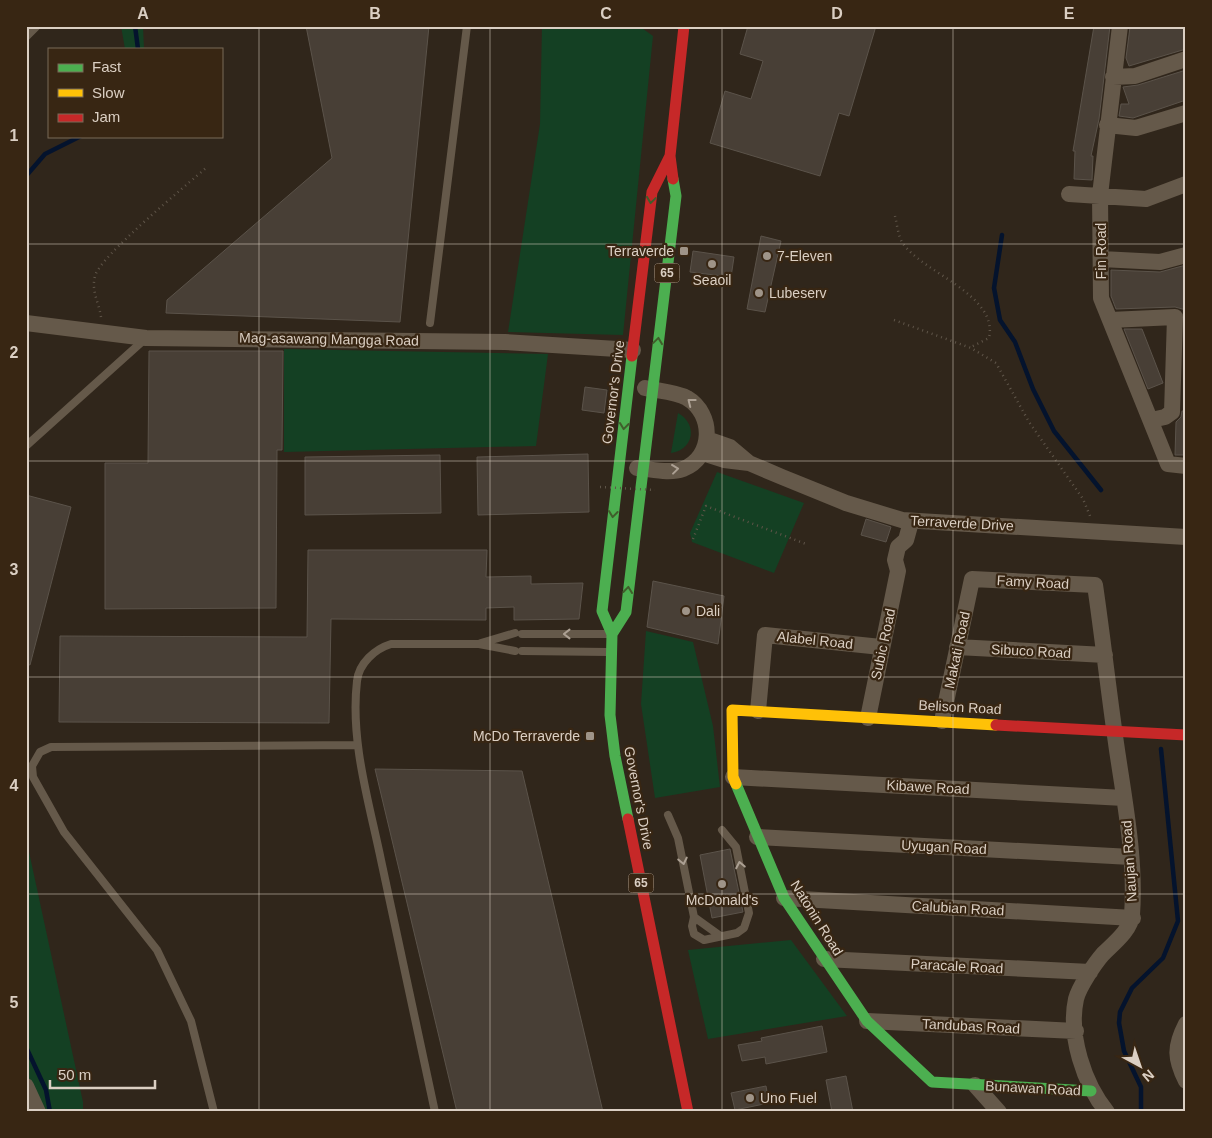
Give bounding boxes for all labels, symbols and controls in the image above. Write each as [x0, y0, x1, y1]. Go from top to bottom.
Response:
text: A [137, 5, 149, 22]
text: B [369, 5, 381, 22]
text: C [600, 5, 612, 22]
text: D [831, 5, 843, 22]
text: E [1064, 5, 1075, 22]
legend [48, 48, 222, 138]
text: Fast [92, 58, 122, 75]
text: Slow [92, 84, 125, 101]
text: Jam [92, 108, 120, 125]
text: 1 [10, 127, 19, 144]
one-way arrow [646, 196, 657, 204]
street label: Fin Road [1093, 223, 1109, 279]
place label: Terraverde [607, 243, 674, 259]
marker: Terraverde [678, 245, 690, 257]
place label: 7-Eleven [777, 248, 832, 264]
marker: 7-Eleven [761, 250, 773, 262]
marker: Seaoil [706, 258, 718, 270]
road number: 65 [654, 264, 680, 282]
place label: Seaoil [693, 272, 731, 288]
place label: Lubeserv [769, 285, 827, 301]
marker: Lubeserv [753, 287, 765, 299]
street label: Mag-asawang Mangga Road [239, 329, 419, 349]
one-way arrow [652, 337, 663, 345]
street label: Governor's Drive [599, 339, 627, 445]
text: 2 [10, 344, 19, 361]
one-way arrow [687, 399, 697, 408]
one-way arrow [619, 422, 630, 430]
one-way arrow [671, 464, 679, 475]
one-way arrow [608, 511, 619, 519]
street label: Terraverde Drive [910, 512, 1014, 534]
text: 3 [10, 561, 19, 578]
street label: Famy Road [996, 572, 1070, 592]
one-way arrow [622, 585, 633, 593]
place label: Dali [696, 603, 720, 619]
marker: Dali [680, 605, 692, 617]
street label: Subic Road [868, 607, 898, 681]
street label: Makati Road [941, 610, 973, 690]
street label: Alabel Road [776, 628, 854, 652]
one-way arrow [563, 629, 570, 639]
street label: Sibuco Road [991, 641, 1071, 661]
street label: Belison Road [918, 697, 1002, 717]
place label: McDo Terraverde [473, 728, 580, 744]
marker: McDo Terraverde [584, 730, 596, 742]
street label: Governor's Drive [621, 745, 657, 851]
text: 4 [10, 777, 19, 794]
street label: Kibawe Road [886, 777, 970, 797]
street label: Naujan Road [1118, 820, 1140, 902]
street label: Uyugan Road [901, 837, 987, 857]
one-way arrow [677, 857, 687, 866]
one-way arrow [735, 861, 745, 870]
road number: 65 [628, 874, 654, 892]
street label: Natonin Road [788, 877, 846, 959]
marker: McDonald's [716, 878, 728, 890]
place label: McDonald's [686, 892, 758, 908]
street label: Calubian Road [911, 898, 1005, 918]
street label: Paracale Road [910, 956, 1004, 976]
text: 5 [10, 994, 19, 1011]
street label: Tandubas Road [922, 1015, 1020, 1037]
north arrow [1114, 1040, 1164, 1090]
scale bar [50, 1058, 155, 1090]
text: 50 m [58, 1066, 91, 1083]
text: N [1139, 1067, 1157, 1085]
street label: Bunawan Road [985, 1078, 1081, 1098]
place label: Uno Fuel [760, 1090, 817, 1106]
marker: Uno Fuel [744, 1092, 756, 1104]

